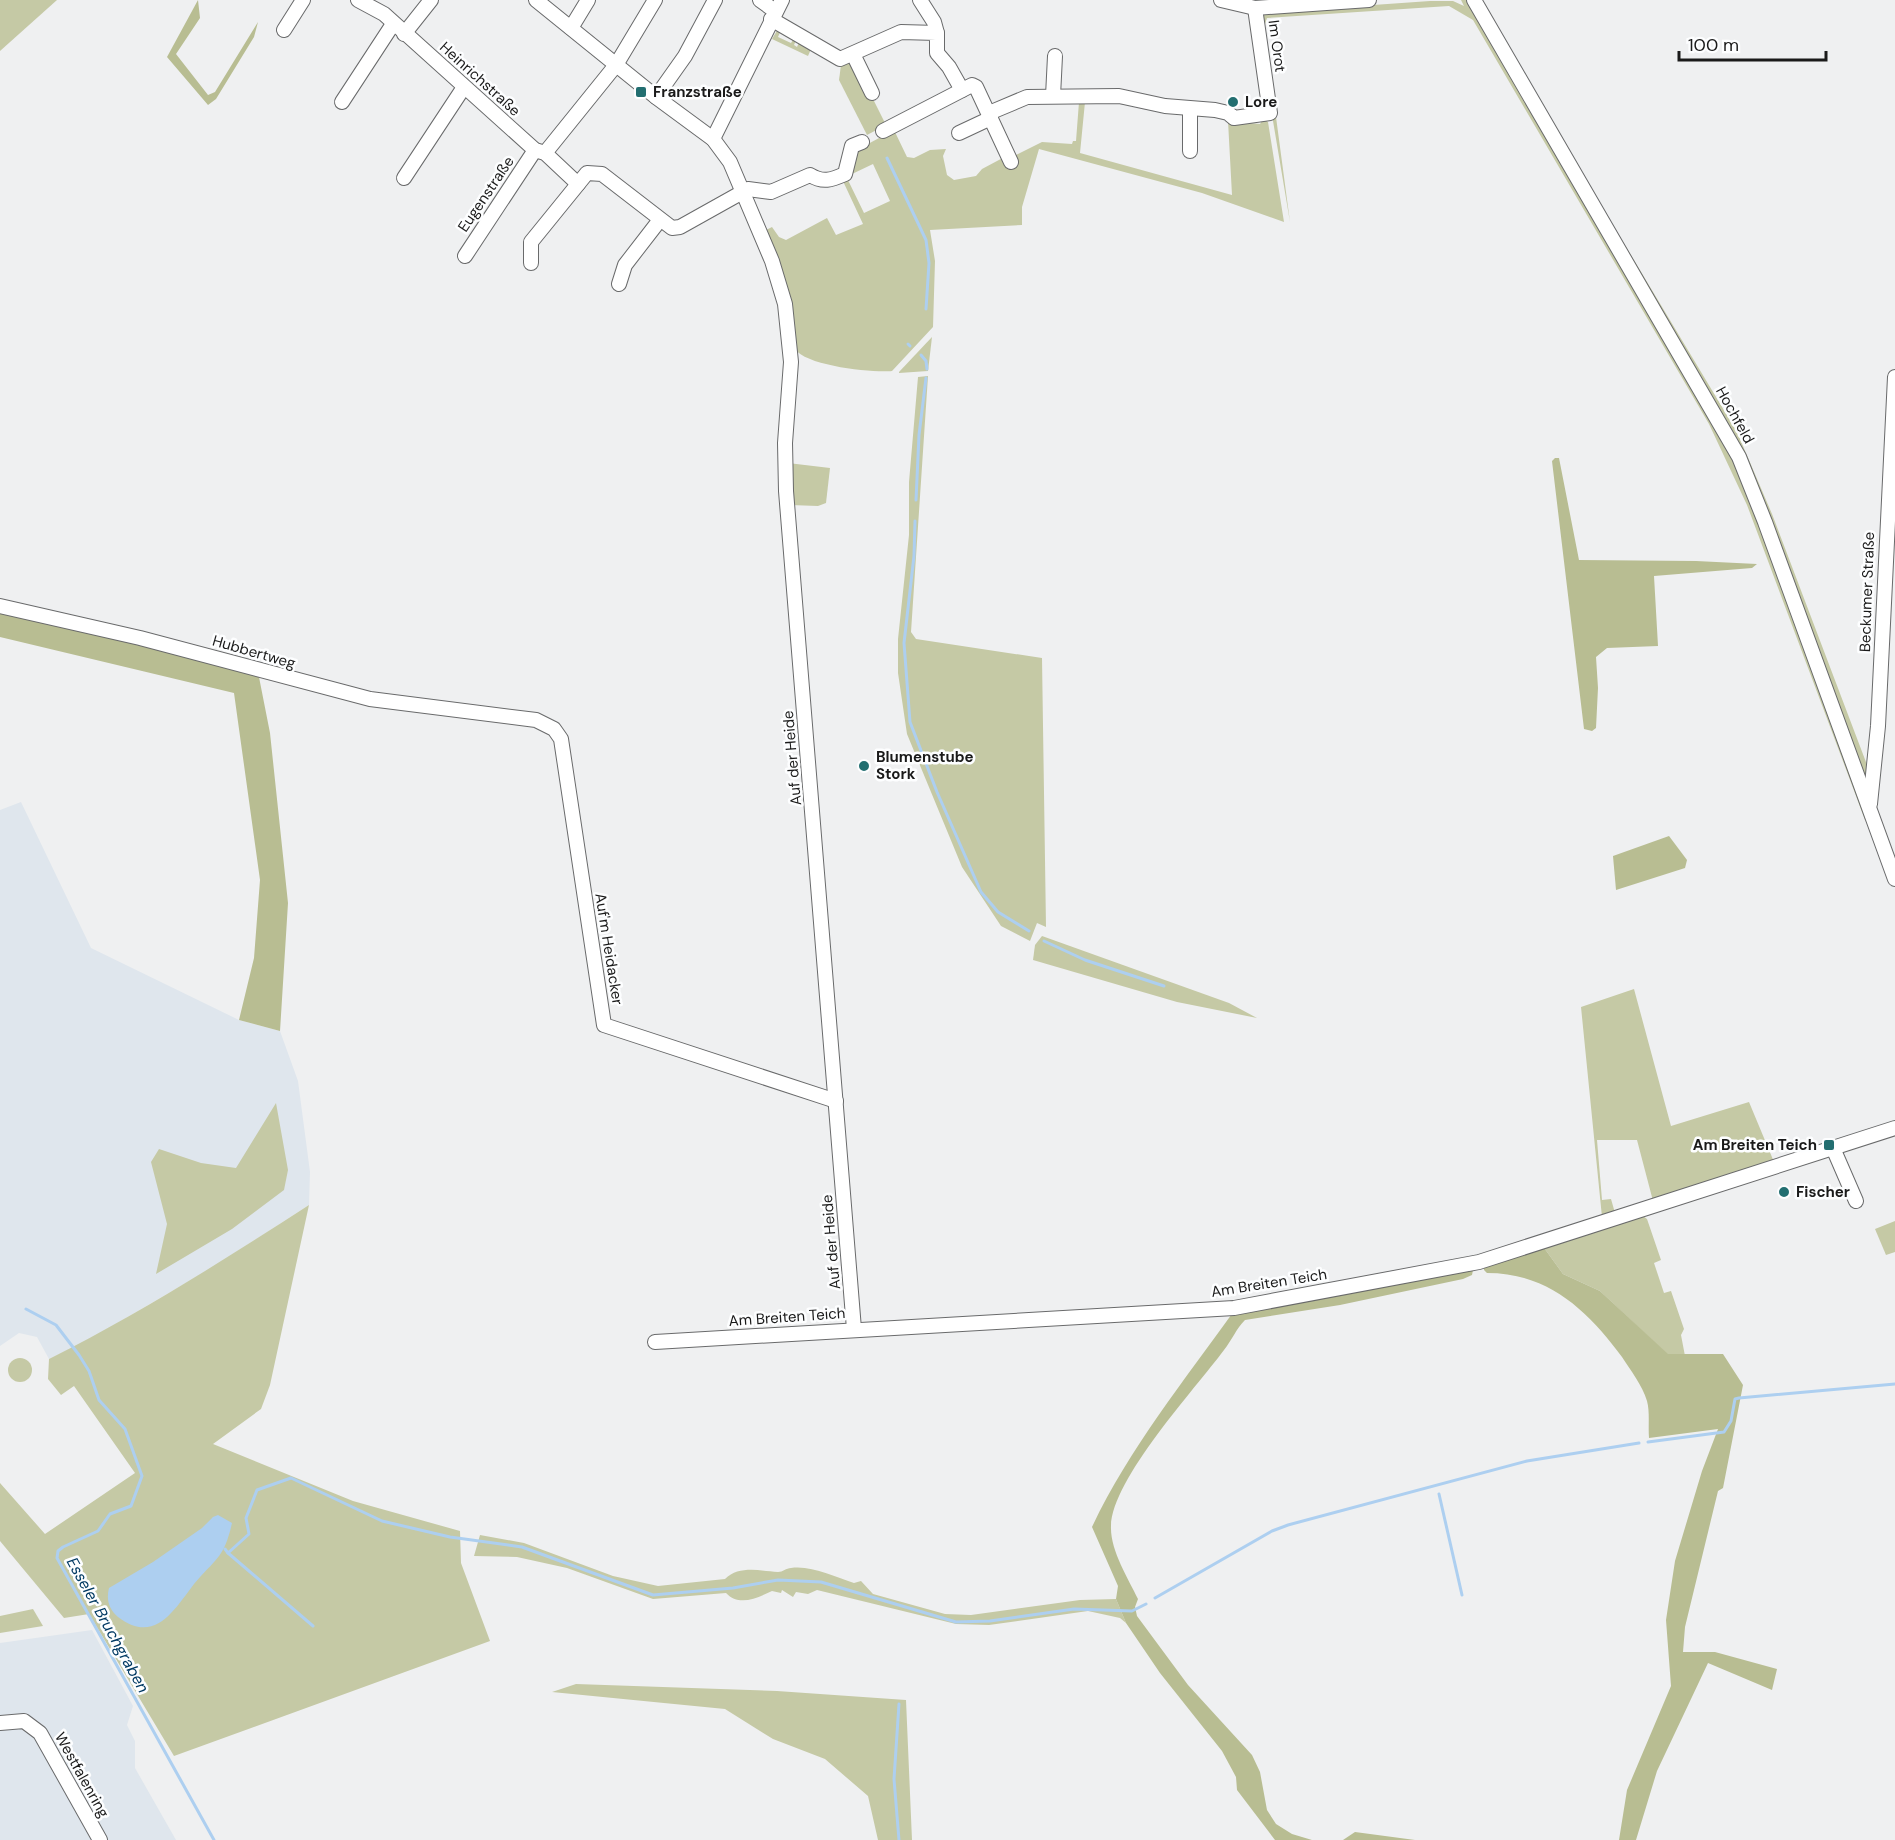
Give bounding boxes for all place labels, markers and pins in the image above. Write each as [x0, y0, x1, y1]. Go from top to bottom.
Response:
place label: Franzstraße [653, 82, 742, 102]
marker: Franzstraße [634, 85, 648, 99]
place label: Lore [1245, 92, 1277, 112]
marker: Lore [1226, 95, 1240, 109]
place label: Blumenstube Stork [876, 747, 974, 784]
marker: Blumenstube Stork [857, 759, 871, 773]
place label: Am Breiten Teich [1693, 1135, 1817, 1155]
marker: Am Breiten Teich [1822, 1138, 1836, 1152]
place label: Fischer [1796, 1182, 1850, 1202]
marker: Fischer [1777, 1185, 1791, 1199]

